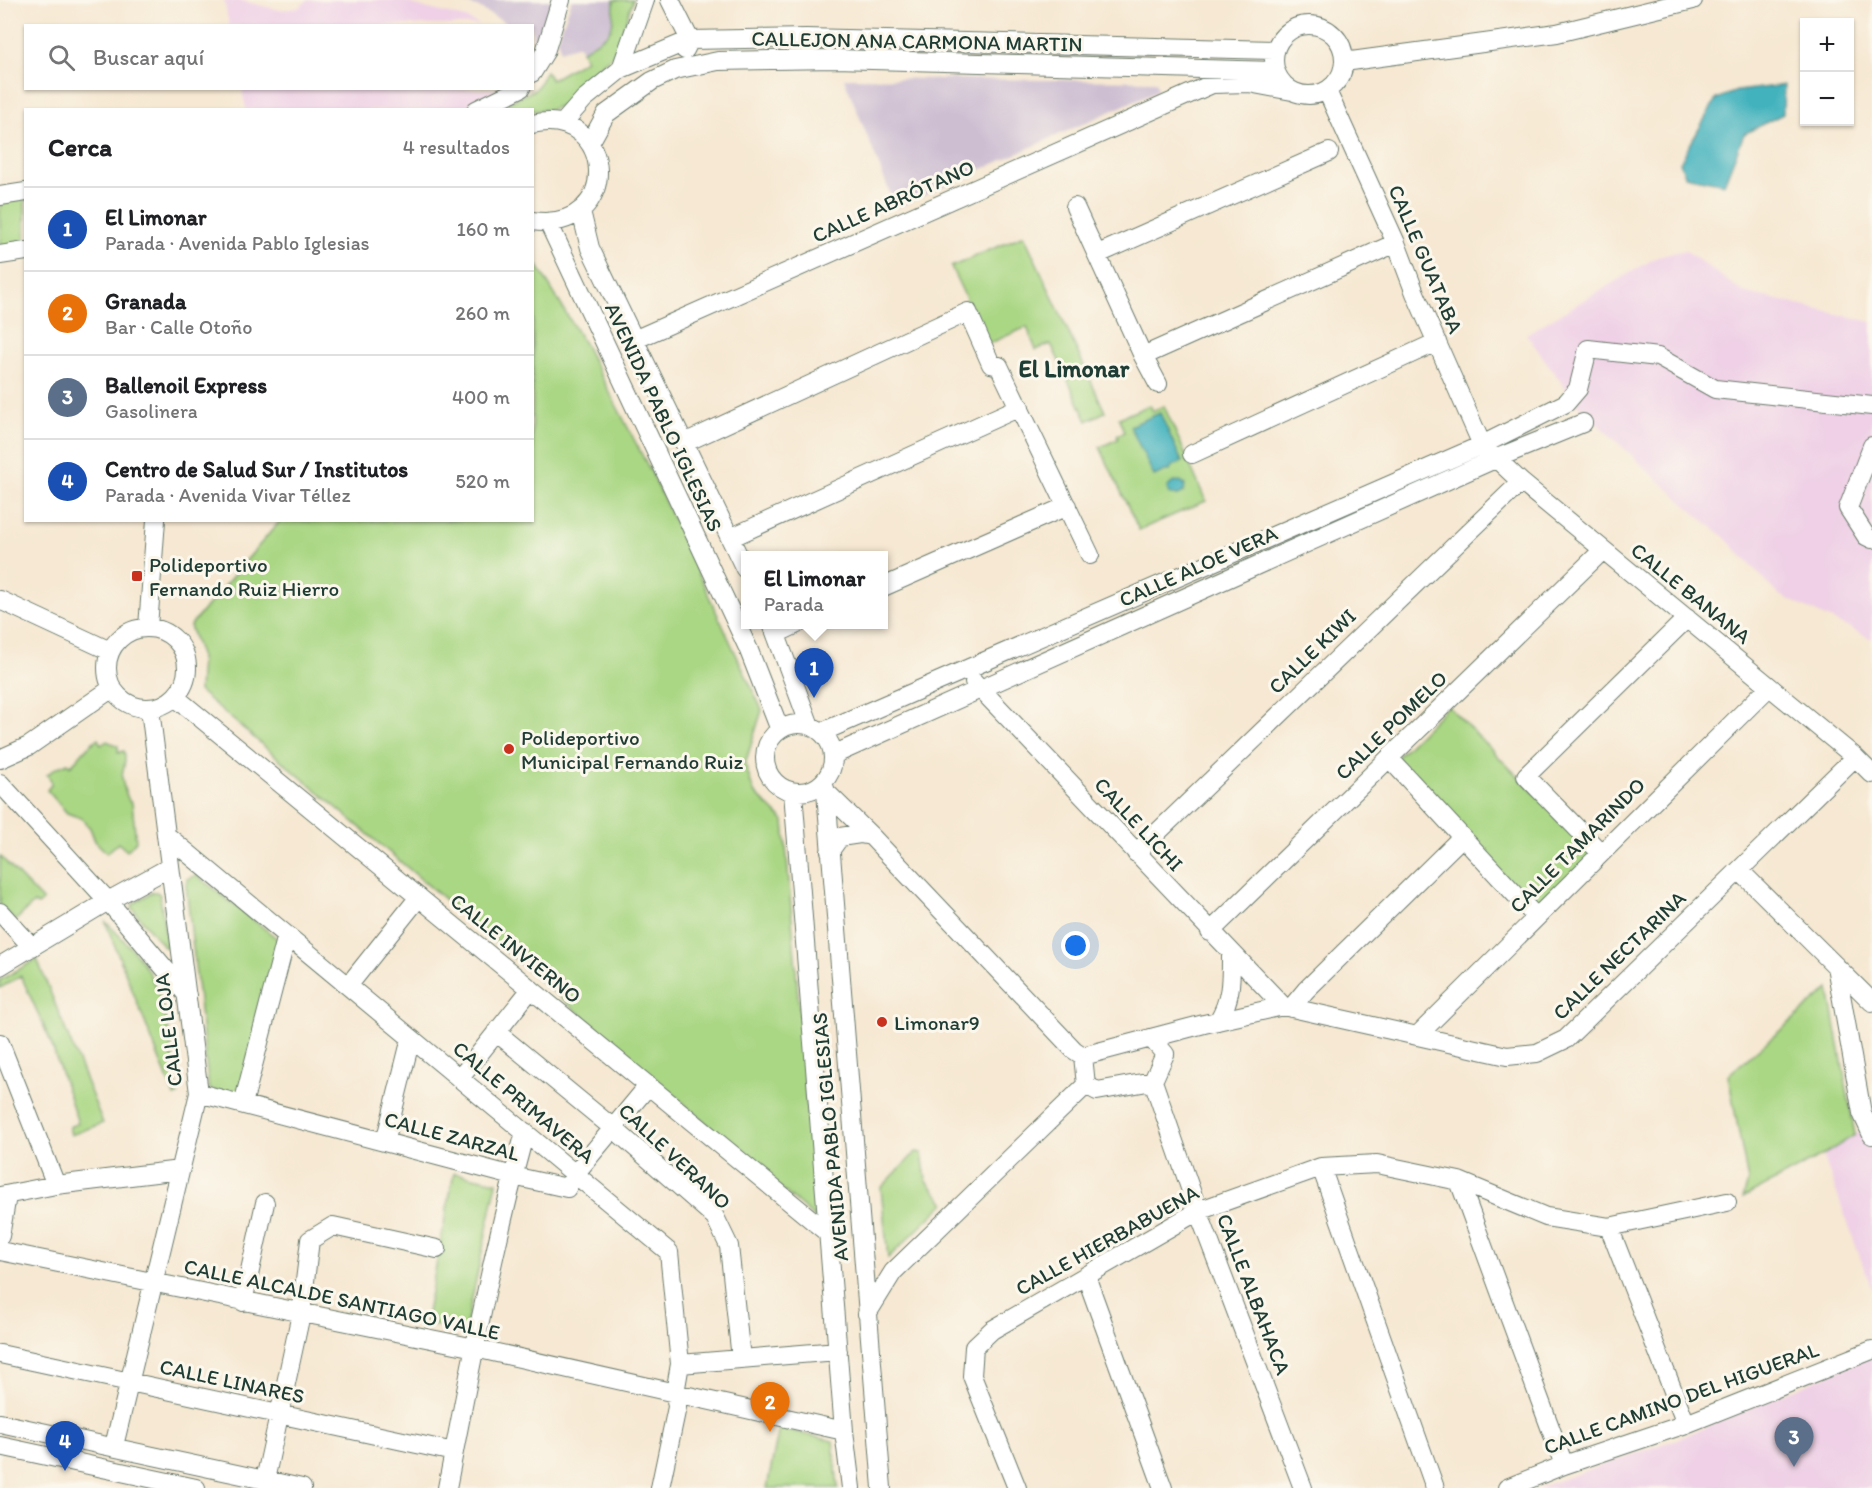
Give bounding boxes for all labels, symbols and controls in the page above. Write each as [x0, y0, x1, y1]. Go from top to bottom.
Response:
map controls [1800, 18, 1854, 126]
button: + [1800, 18, 1854, 72]
search box [24, 24, 534, 90]
street label: CALLEJON ANA CARMONA MARTIN [751, 26, 1083, 56]
icon: search [45, 41, 78, 74]
text: Buscar aquí [93, 44, 204, 71]
button: − [1800, 72, 1854, 126]
text: Cerca [48, 131, 112, 163]
text: 4 resultados [403, 135, 510, 159]
street label: CALLE ABRÓTANO [808, 154, 978, 248]
street label: CALLE GUATABA [1383, 181, 1469, 338]
text: El Limonar [105, 204, 207, 231]
text: 1 [63, 217, 72, 241]
text: 160 m [457, 217, 510, 241]
text: Parada · Avenida Pablo Iglesias [105, 231, 370, 255]
text: Granada [105, 288, 186, 315]
street label: AVENIDA PABLO IGLESIAS [600, 299, 728, 535]
text: 2 [62, 301, 73, 325]
text: 260 m [455, 301, 510, 325]
text: Bar · Calle Otoño [105, 315, 252, 339]
district label: El Limonar [1019, 354, 1130, 383]
text: Ballenoil Express [105, 372, 267, 399]
text: 3 [62, 385, 73, 409]
text: 400 m [452, 385, 510, 409]
text: Gasolinera [105, 399, 198, 423]
text: Centro de Salud Sur / Institutos [105, 456, 408, 483]
text: 4 [61, 469, 74, 493]
text: 520 m [455, 469, 510, 493]
text: Parada · Avenida Vivar Téllez [105, 483, 350, 507]
street label: CALLE ALOE VERA [1115, 520, 1281, 612]
street label: CALLE BANANA [1626, 537, 1756, 649]
popup [741, 551, 888, 629]
place label: Polideportivo Fernando Ruiz Hierro [149, 552, 339, 601]
text: El Limonar [764, 565, 865, 592]
marker: Polideportivo Fernando Ruiz Hierro [130, 569, 144, 583]
text: Parada [764, 592, 824, 616]
street label: CALLE KIWI [1263, 603, 1361, 699]
pin: 1 [794, 648, 834, 698]
street label: CALLE POMELO [1330, 665, 1452, 785]
place label: Polideportivo Municipal Fernando Ruiz [521, 725, 743, 774]
marker: Polideportivo Municipal Fernando Ruiz [502, 742, 516, 756]
street label: CALLE LICHI [1089, 772, 1189, 876]
street label: CALLE TAMARINDO [1504, 772, 1650, 918]
street label: CALLE NECTARINA [1547, 885, 1691, 1025]
street label: CALLE INVIERNO [446, 888, 586, 1008]
your location [1061, 931, 1090, 960]
street label: CALLE LOJA [149, 972, 187, 1088]
place label: Limonar9 [894, 1010, 980, 1035]
street label: AVENIDA PABLO IGLESIAS [807, 1012, 853, 1262]
marker: Limonar9 [875, 1015, 889, 1029]
street label: CALLE PRIMAVERA [448, 1035, 600, 1169]
street label: CALLE VERANO [614, 1098, 736, 1214]
street label: CALLE ZARZAL [382, 1106, 523, 1166]
street label: CALLE HIERBABUENA [1011, 1179, 1203, 1301]
street label: CALLE ALBAHACA [1212, 1210, 1296, 1378]
street label: CALLE ALCALDE SANTIAGO VALLE [182, 1253, 502, 1345]
street label: CALLE CAMINO DEL HIGUERAL [1540, 1336, 1822, 1459]
street label: CALLE LINARES [157, 1353, 307, 1409]
pin: 2 [750, 1382, 790, 1432]
pin: 3 [1774, 1418, 1814, 1467]
pin: 4 [46, 1422, 84, 1471]

